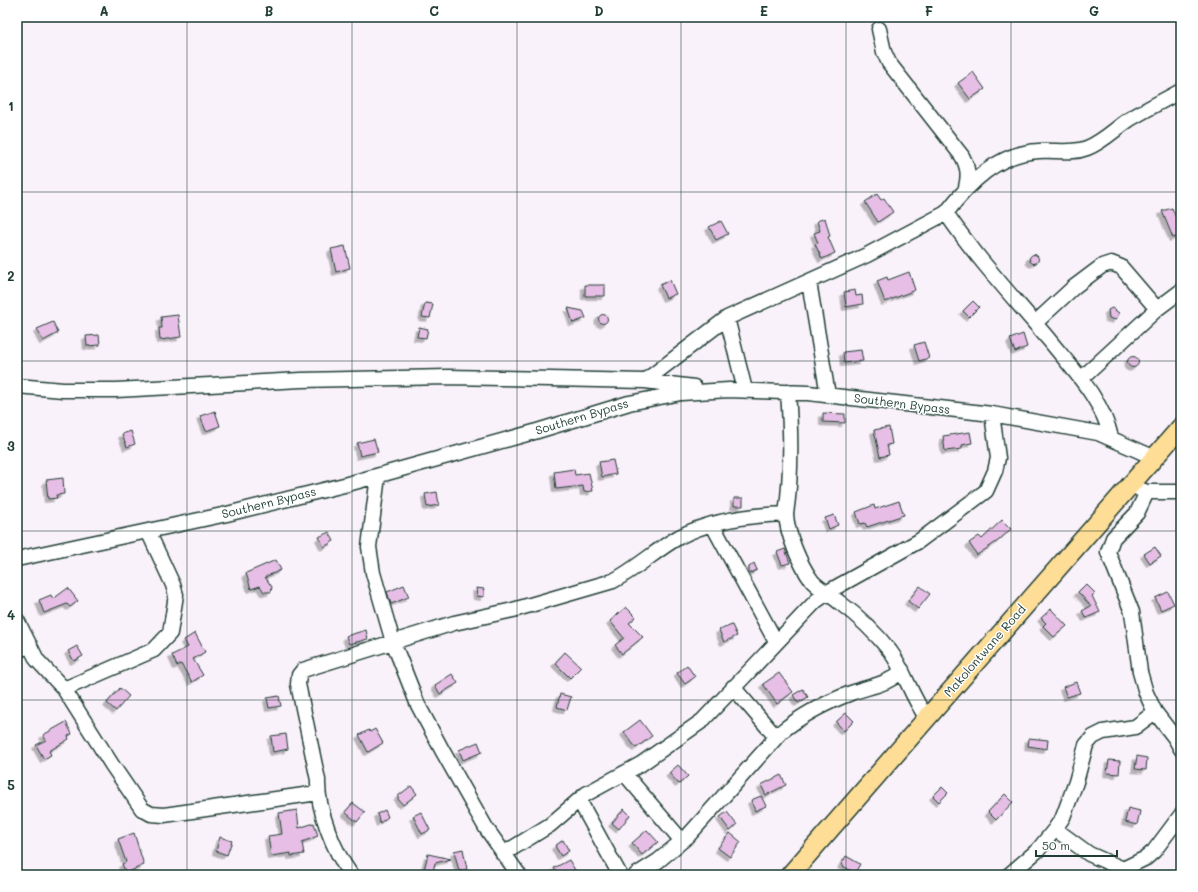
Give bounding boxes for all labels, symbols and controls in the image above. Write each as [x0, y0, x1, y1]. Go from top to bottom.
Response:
text: A [99, 2, 109, 19]
text: B [265, 2, 274, 19]
text: C [429, 2, 439, 19]
text: D [594, 2, 604, 19]
text: E [760, 2, 768, 19]
text: F [925, 2, 933, 19]
text: G [1089, 2, 1099, 19]
text: 1 [8, 97, 14, 114]
text: 2 [7, 267, 15, 284]
street label: Southern Bypass [853, 389, 951, 417]
street label: Southern Bypass [533, 394, 630, 438]
text: 3 [7, 437, 15, 454]
street label: Southern Bypass [220, 483, 318, 521]
street label: Makolontwane Road [940, 601, 1029, 700]
text: 4 [7, 606, 15, 623]
text: 5 [7, 776, 15, 793]
scale bar [1036, 832, 1117, 858]
text: 50 m [1042, 837, 1070, 853]

